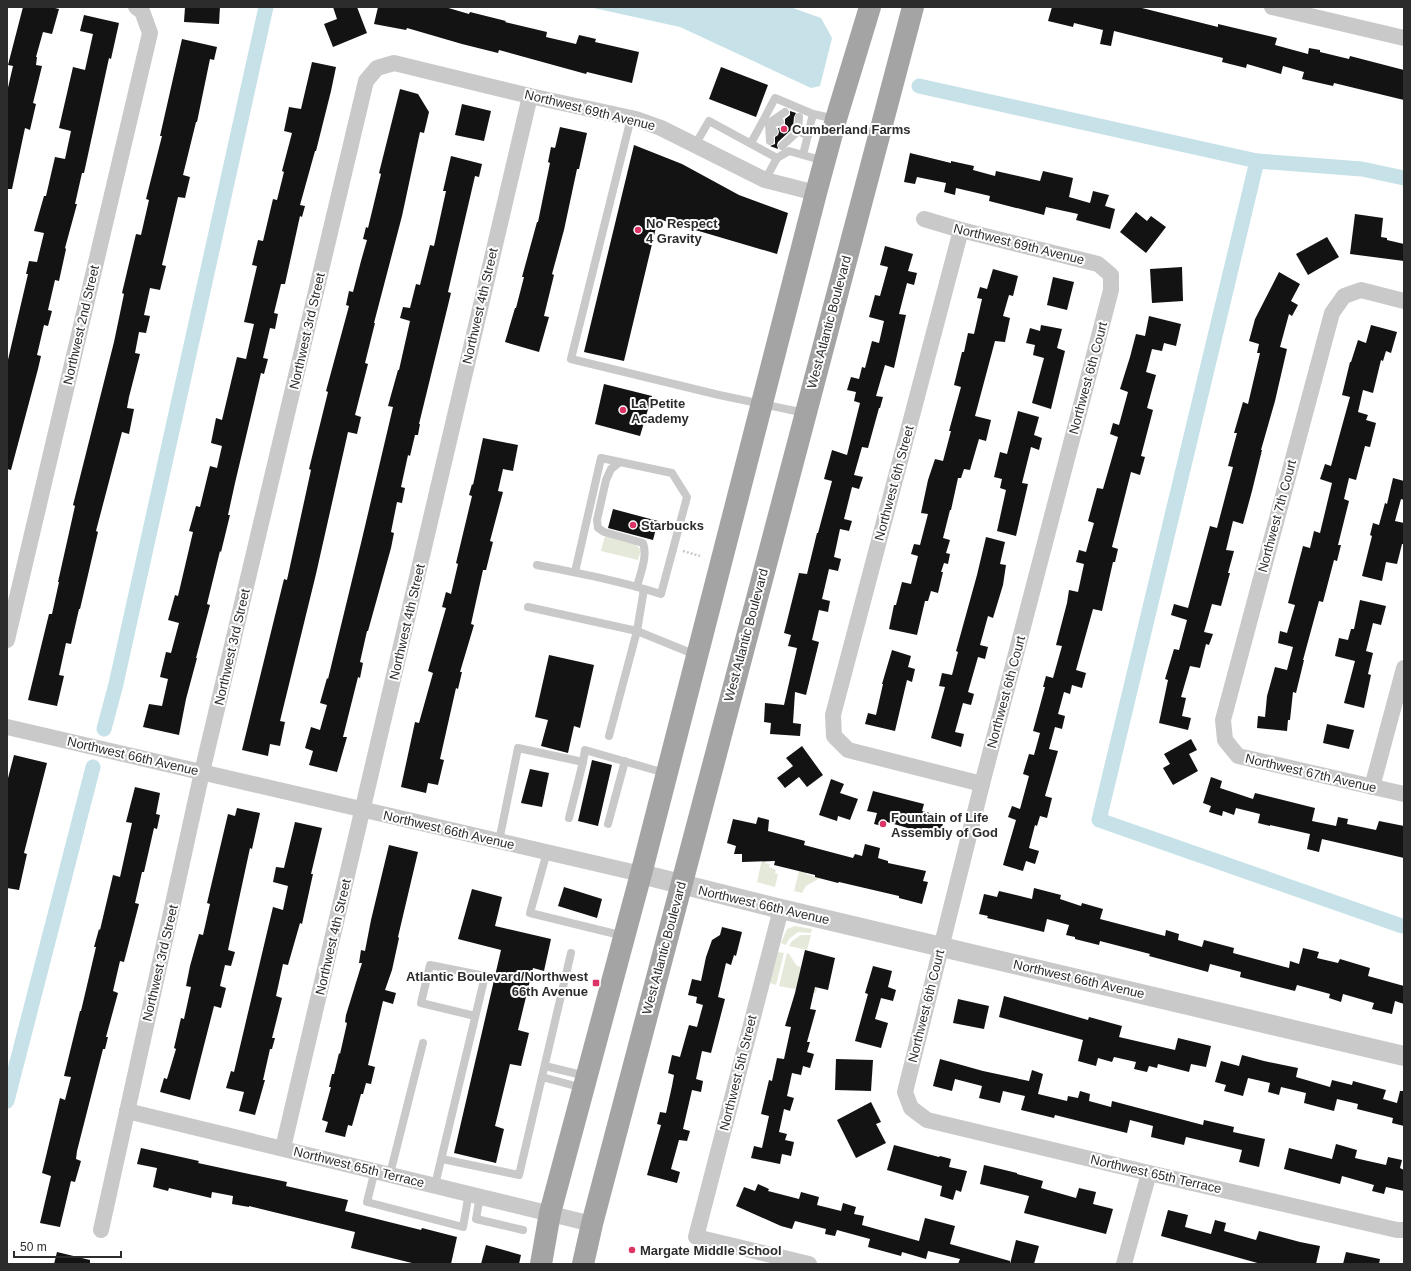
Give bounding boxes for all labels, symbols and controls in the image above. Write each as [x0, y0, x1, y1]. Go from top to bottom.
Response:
street label: Northwest 69th Avenue [523, 86, 657, 134]
place label: Cumberland Farms [792, 122, 910, 137]
marker: Cumberland Farms [779, 124, 789, 134]
place label: No Respect 4 Gravity [646, 216, 718, 246]
street label: Northwest 69th Avenue [952, 220, 1086, 268]
marker: No Respect 4 Gravity [633, 225, 643, 235]
street label: Northwest 4th Street [459, 246, 501, 365]
street label: West Atlantic Boulevard [804, 254, 854, 390]
street label: Northwest 2nd Street [60, 263, 102, 386]
street label: Northwest 3rd Street [286, 271, 328, 391]
street label: Northwest 6th Court [1066, 320, 1110, 436]
place label: La Petite Academy [631, 396, 690, 426]
marker: La Petite Academy [618, 405, 628, 415]
street label: Northwest 6th Street [871, 423, 917, 542]
street label: Northwest 7th Court [1255, 458, 1299, 574]
place label: Starbucks [641, 518, 704, 533]
marker: Starbucks [628, 520, 638, 530]
street label: Northwest 4th Street [386, 562, 428, 681]
street label: West Atlantic Boulevard [721, 567, 771, 703]
street label: Northwest 3rd Street [211, 587, 253, 707]
street label: Northwest 6th Court [984, 634, 1028, 750]
street label: Northwest 66th Avenue [66, 734, 200, 778]
street label: Northwest 67th Avenue [1244, 751, 1378, 795]
street label: Northwest 66th Avenue [382, 808, 516, 852]
place label: Fountain of Life Assembly of God [891, 810, 998, 840]
marker: Fountain of Life Assembly of God [878, 819, 888, 829]
street label: Northwest 4th Street [312, 877, 354, 996]
street label: West Atlantic Boulevard [639, 880, 689, 1016]
street label: Northwest 66th Avenue [697, 883, 831, 927]
street label: Northwest 3rd Street [139, 903, 181, 1023]
street label: Northwest 6th Court [905, 948, 947, 1064]
street label: Northwest 66th Avenue [1012, 957, 1146, 1001]
place label: Atlantic Boulevard/Northwest 66th Avenue [406, 969, 589, 999]
marker: Atlantic Boulevard/Northwest 66th Avenue [591, 978, 601, 988]
street label: Northwest 5th Street [716, 1013, 760, 1132]
street label: Northwest 65th Terrace [292, 1143, 426, 1191]
street label: Northwest 65th Terrace [1089, 1152, 1223, 1196]
scale bar [14, 1233, 121, 1259]
text: 50 m [20, 1240, 47, 1254]
place label: Margate Middle School [640, 1243, 782, 1258]
marker: Margate Middle School [627, 1245, 637, 1255]

